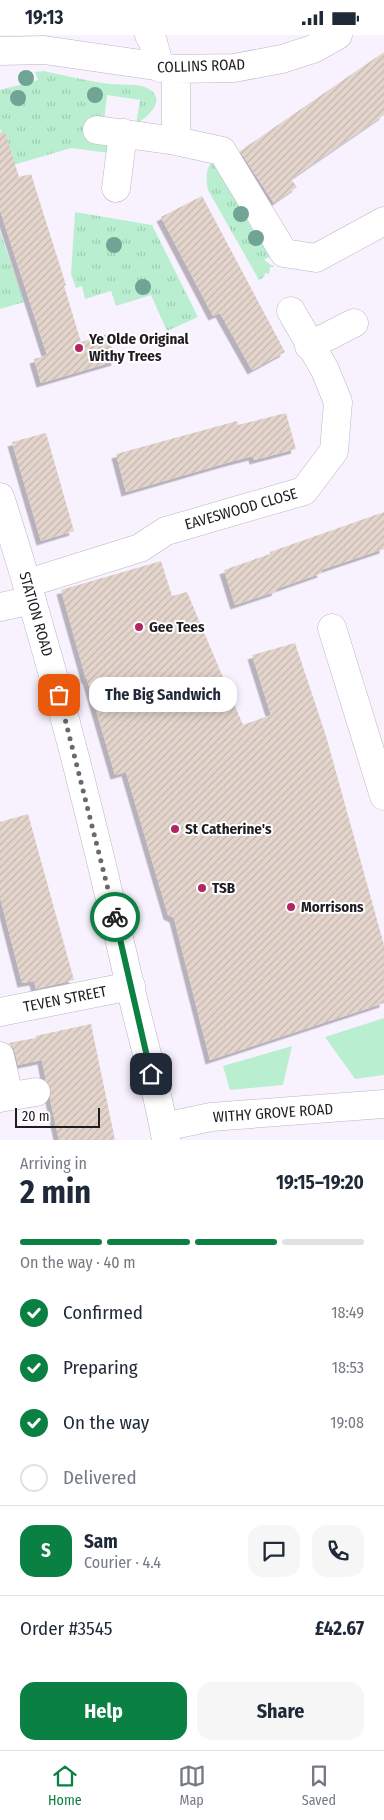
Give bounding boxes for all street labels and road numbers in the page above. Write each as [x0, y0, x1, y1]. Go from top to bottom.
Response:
street label: COLLINS ROAD [157, 55, 245, 77]
street label: EAVESWOOD CLOSE [183, 484, 299, 534]
street label: STATION ROAD [15, 570, 57, 658]
street label: TEVEN STREET [22, 982, 108, 1016]
street label: WITHY GROVE ROAD [212, 1100, 334, 1126]

